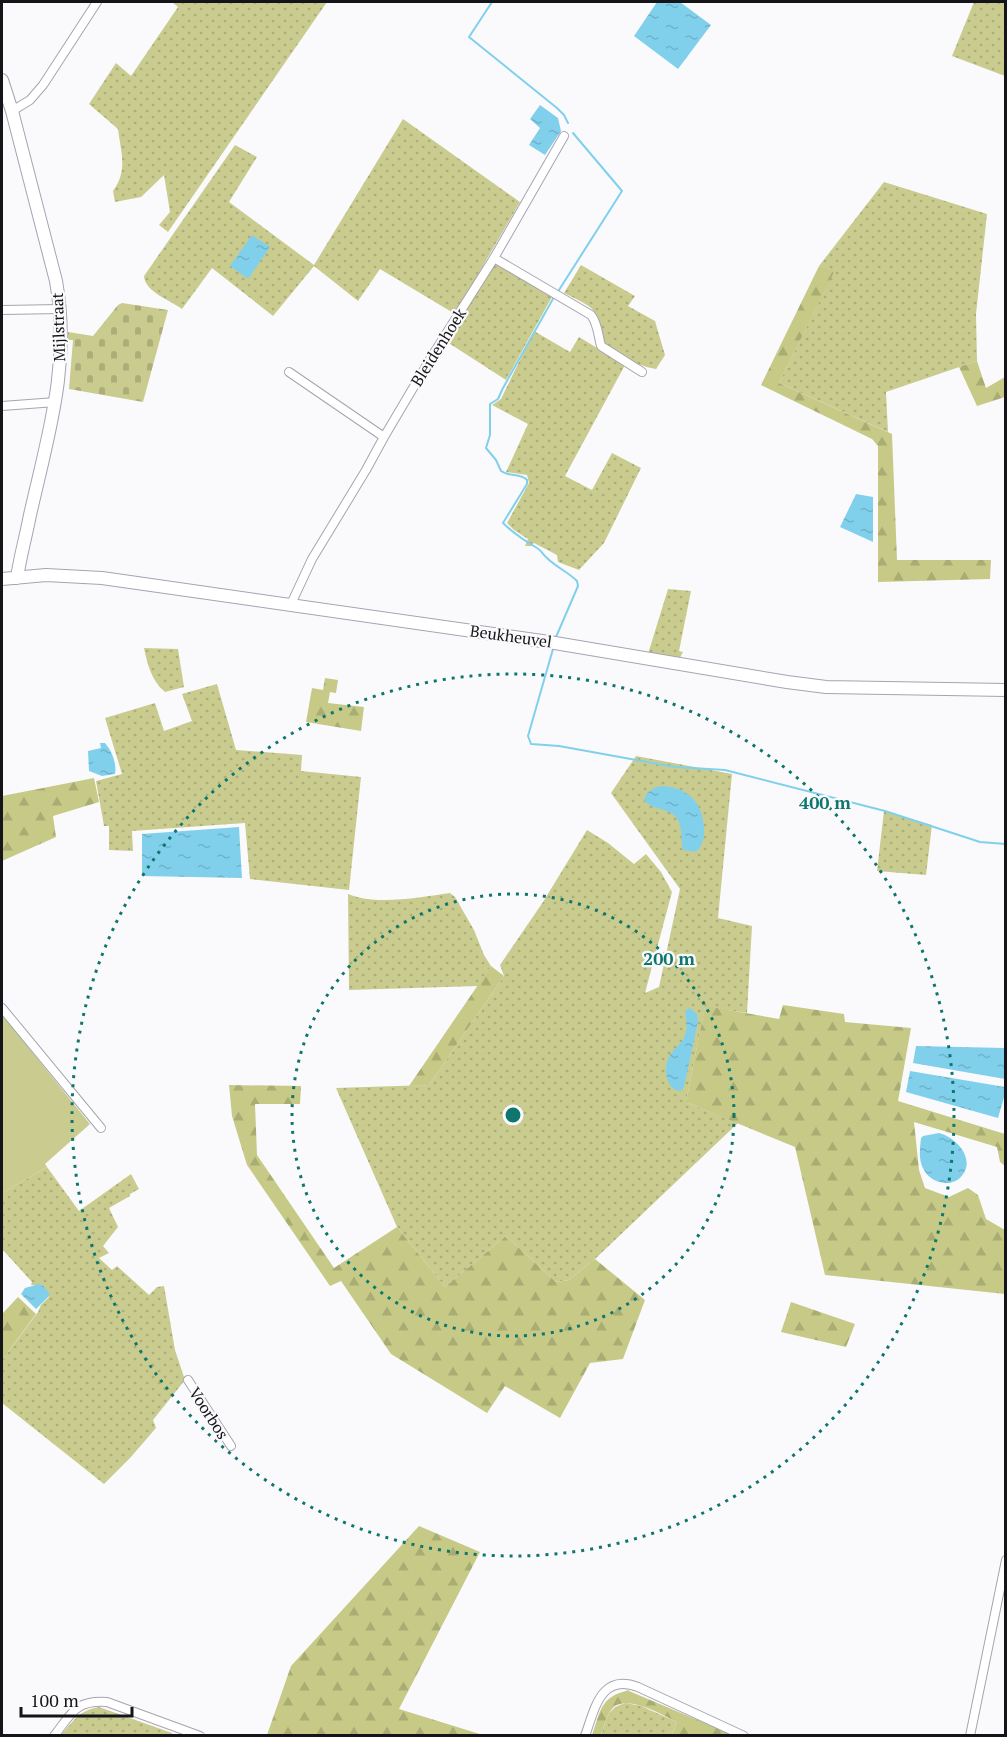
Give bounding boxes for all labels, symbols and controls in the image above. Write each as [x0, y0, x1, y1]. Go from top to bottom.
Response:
street label: Mijlstraat [46, 292, 70, 362]
street label: Bleidenhoek [405, 303, 471, 390]
street label: Beukheuvel [469, 619, 554, 653]
text: 400 m [799, 790, 851, 814]
text: 200 m [643, 946, 695, 970]
centre of rings [503, 1105, 523, 1125]
street label: Voorbos [184, 1383, 234, 1443]
scale bar [21, 1680, 132, 1718]
text: 100 m [30, 1688, 79, 1712]

